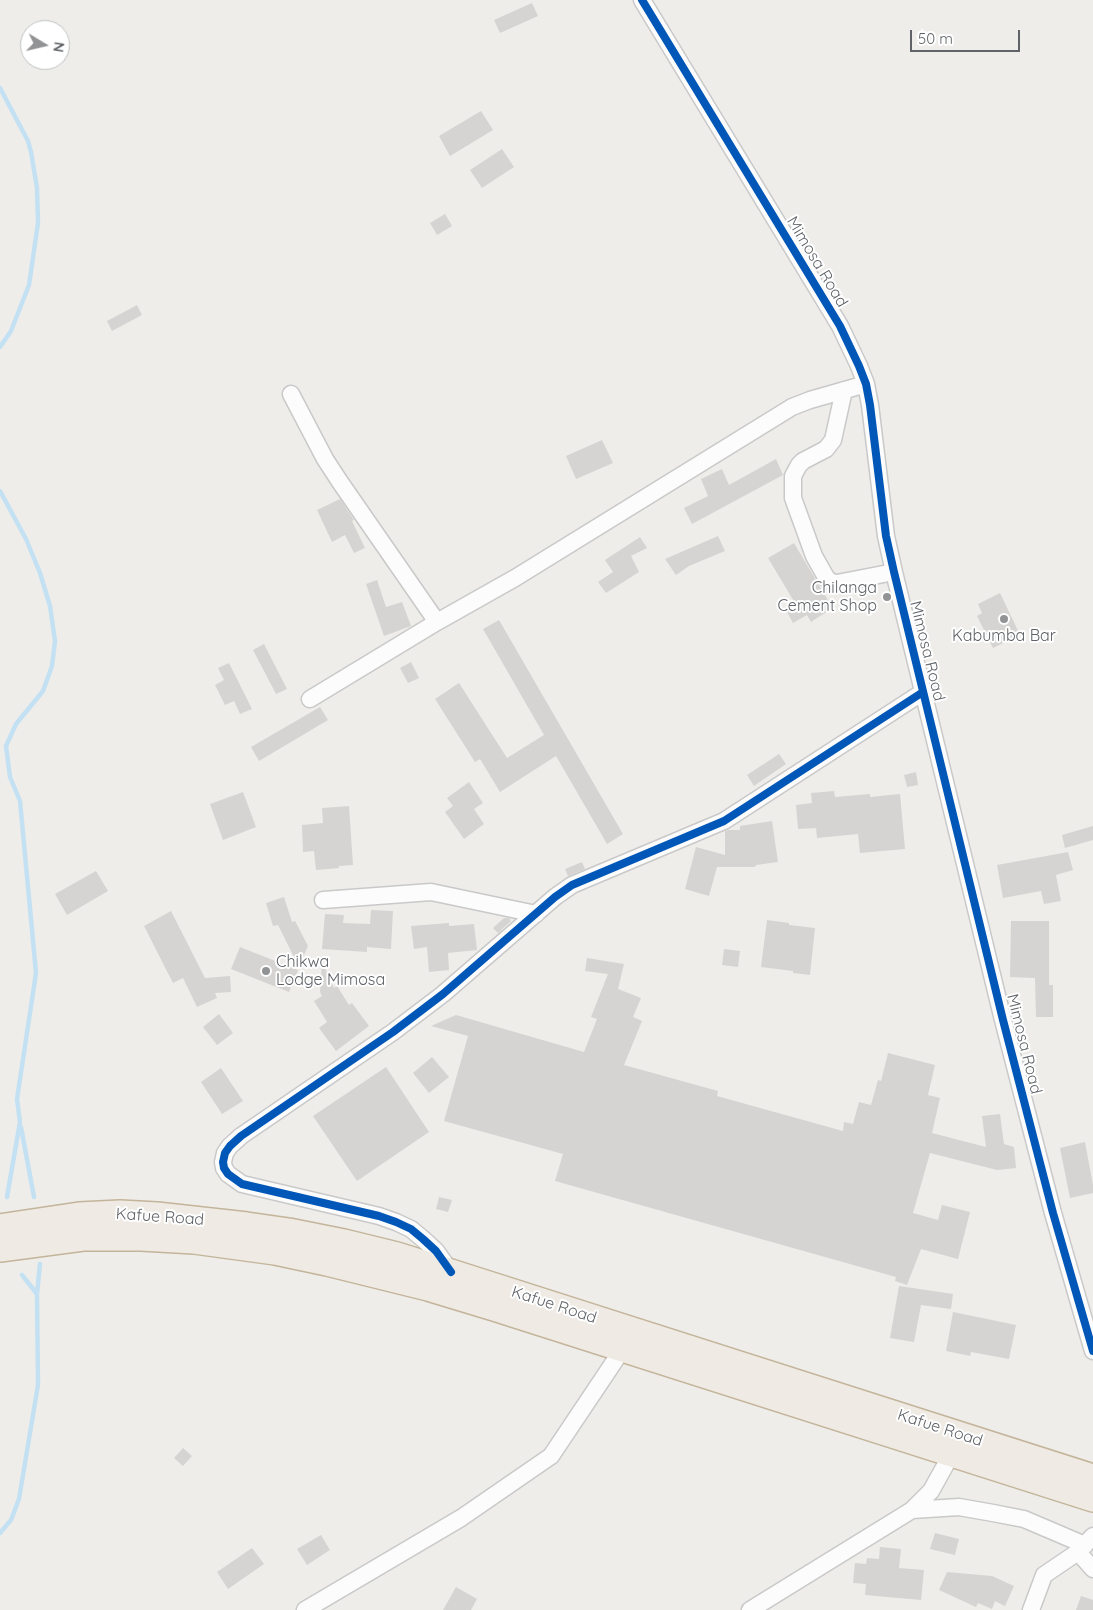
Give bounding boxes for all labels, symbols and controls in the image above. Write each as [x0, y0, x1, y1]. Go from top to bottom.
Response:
north arrow [20, 20, 70, 70]
scale bar [913, 20, 1023, 52]
text: 50 m [918, 29, 953, 48]
text: N [49, 41, 69, 54]
street label: Mimosa Road [782, 213, 852, 311]
place label: Chilanga Cement Shop [777, 578, 877, 616]
marker: Chilanga Cement Shop [881, 591, 893, 603]
street label: Mimosa Road [905, 599, 949, 703]
marker: Kabumba Bar [998, 613, 1010, 625]
place label: Kabumba Bar [952, 626, 1056, 646]
place label: Chikwa Lodge Mimosa [276, 952, 385, 990]
marker: Chikwa Lodge Mimosa [260, 965, 272, 977]
street label: Mimosa Road [1002, 992, 1046, 1096]
street label: Kafue Road [115, 1204, 205, 1230]
street label: Kafue Road [509, 1282, 599, 1328]
street label: Kafue Road [895, 1405, 985, 1451]

